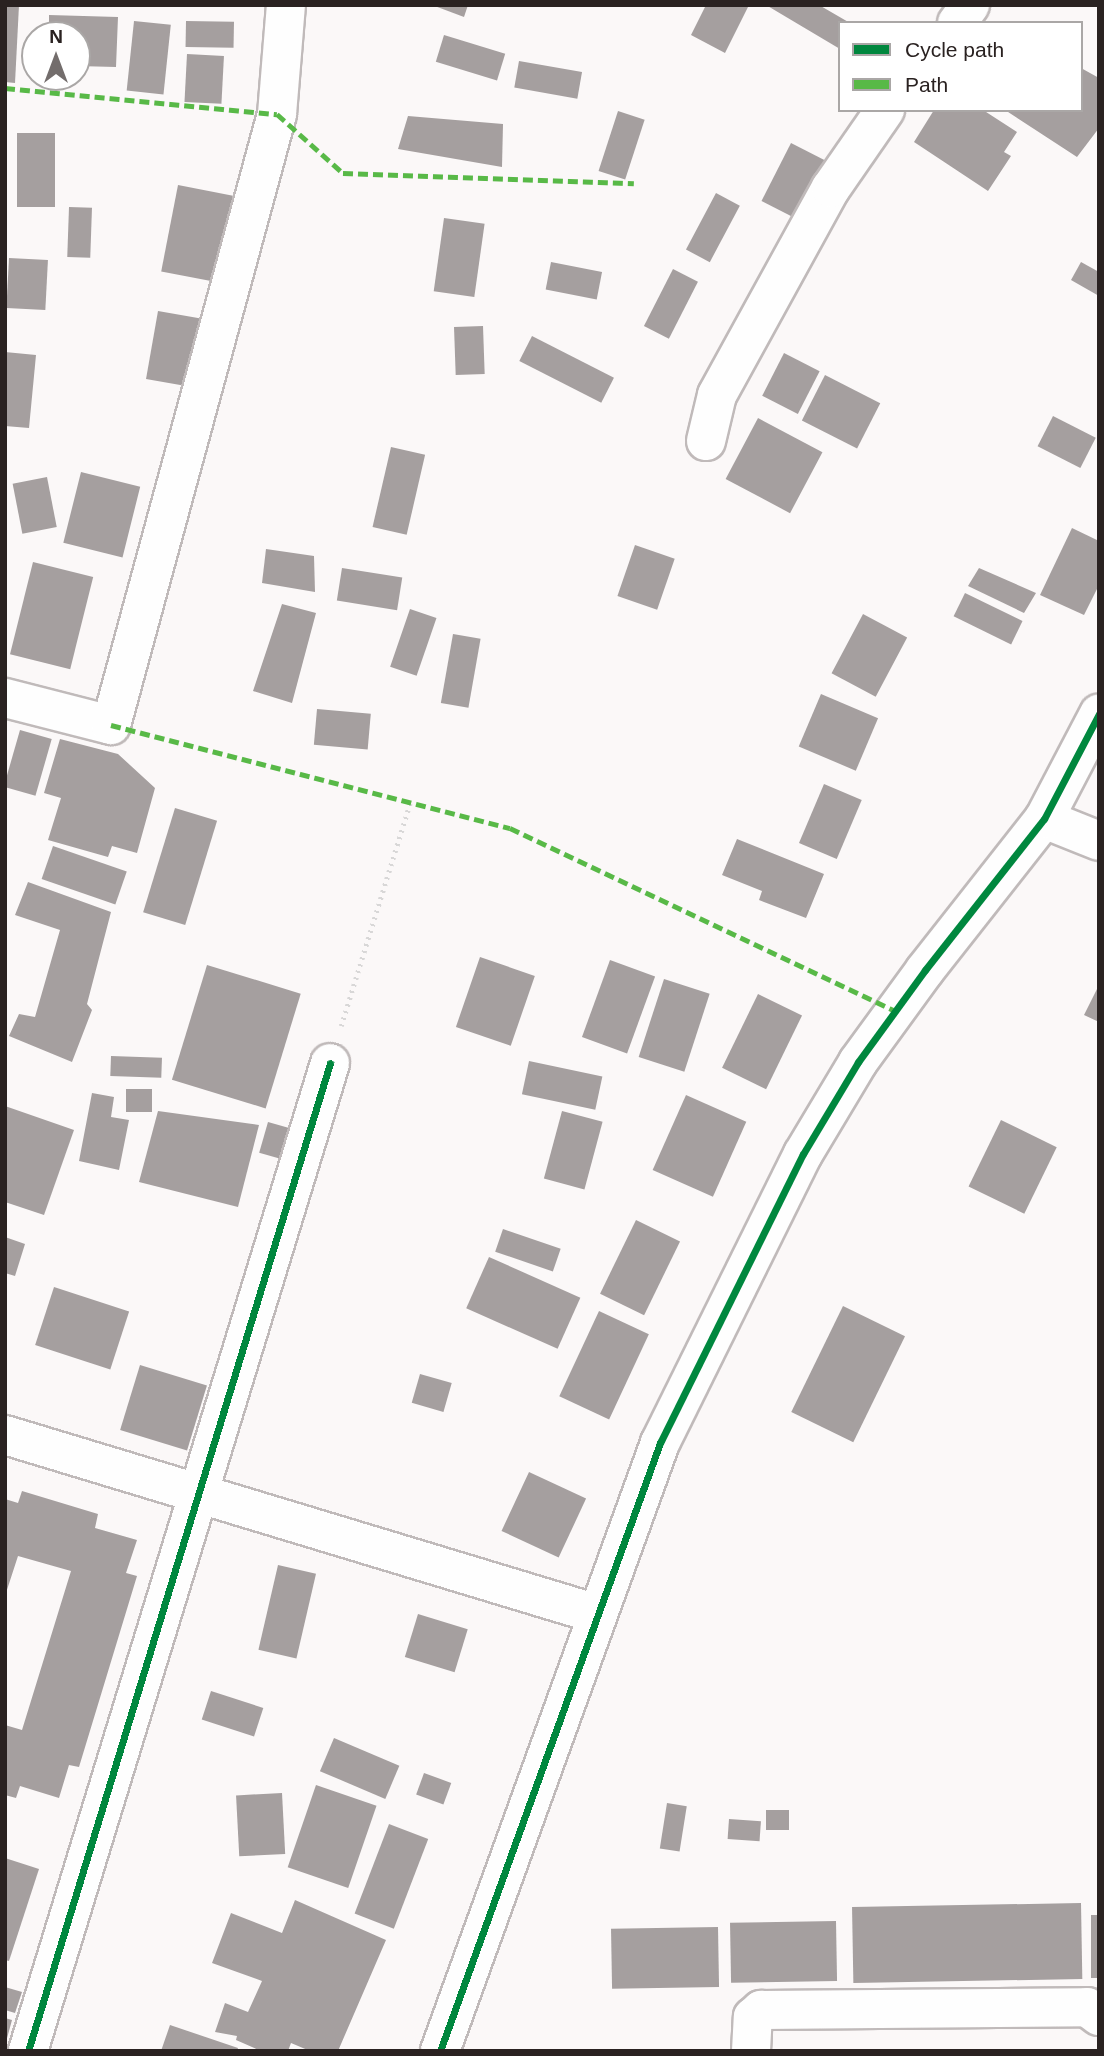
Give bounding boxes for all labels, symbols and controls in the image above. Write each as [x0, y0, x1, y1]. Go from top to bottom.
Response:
north arrow [21, 21, 91, 91]
legend [838, 21, 1083, 112]
text: N [49, 26, 63, 47]
text: Cycle path [905, 38, 1004, 61]
text: Path [905, 73, 948, 96]

